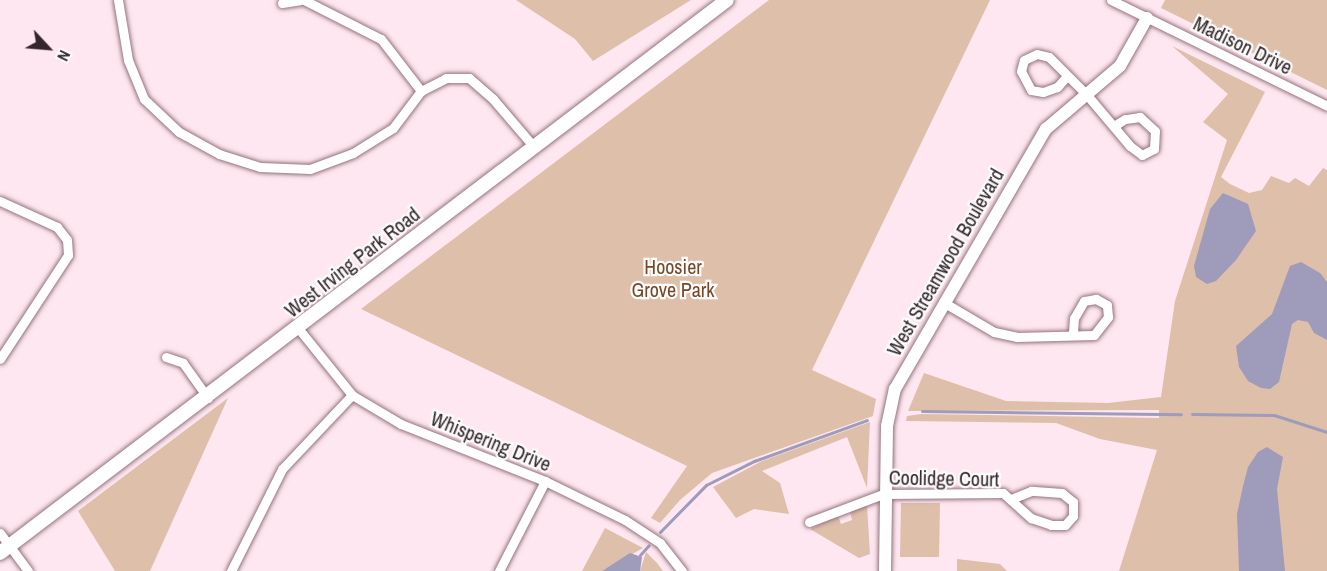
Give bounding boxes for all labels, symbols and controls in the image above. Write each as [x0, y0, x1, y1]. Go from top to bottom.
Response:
street label: Madison Drive [1190, 11, 1296, 79]
north arrow [18, 18, 78, 78]
text: N [52, 47, 76, 65]
street label: West Streamwood Boulevard [882, 164, 1008, 360]
street label: West Irving Park Road [280, 202, 424, 322]
park label: Hoosier Grove Park [632, 255, 714, 302]
street label: Whispering Drive [427, 406, 555, 476]
street label: Coolidge Court [889, 465, 999, 491]

